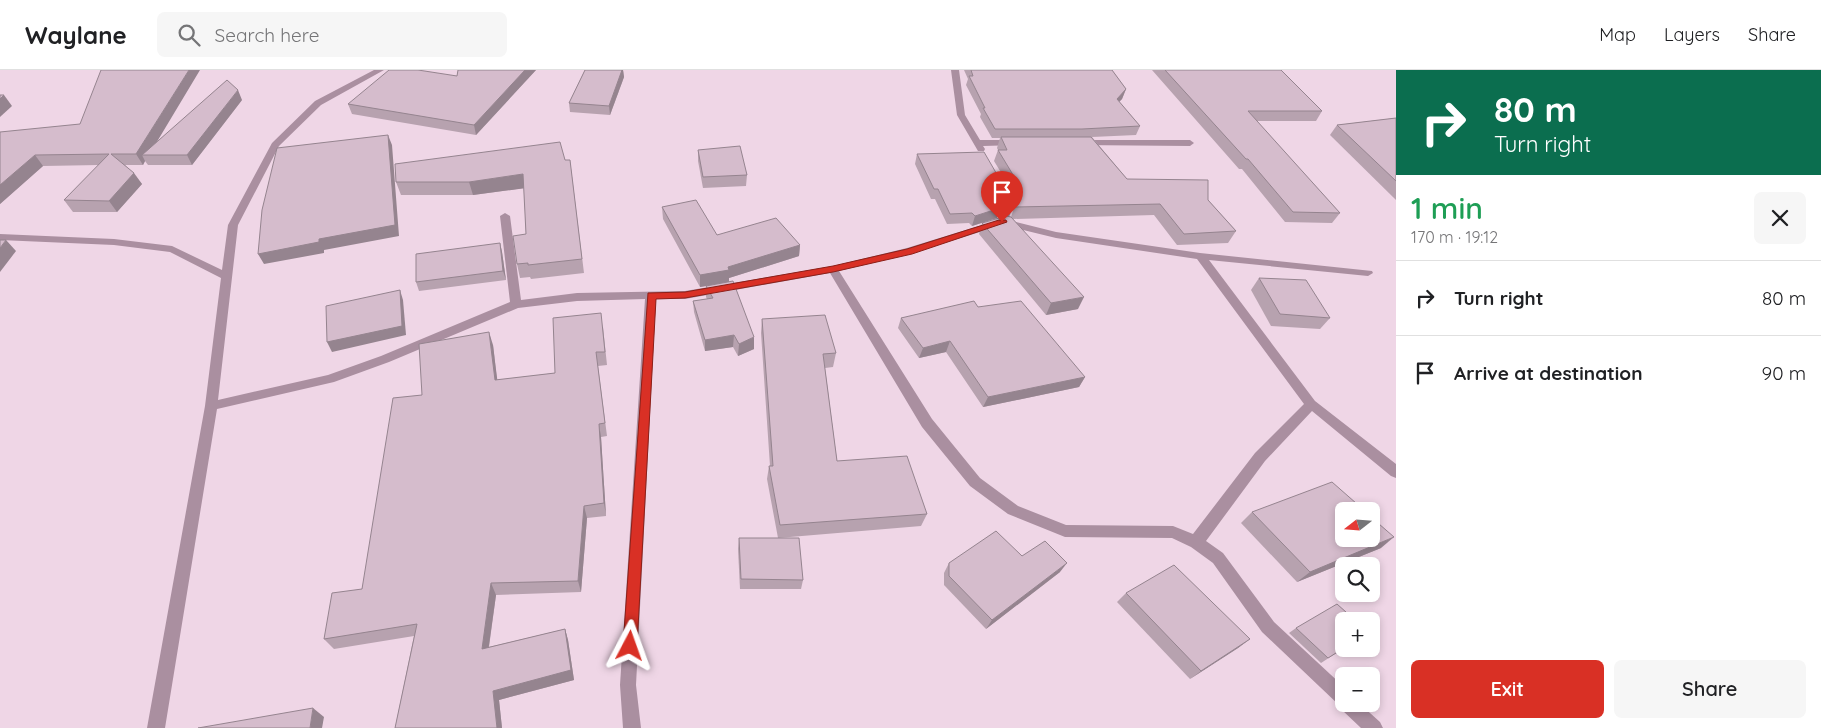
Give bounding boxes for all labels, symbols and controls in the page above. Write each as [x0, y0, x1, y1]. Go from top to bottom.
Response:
search box [157, 12, 507, 57]
text: Waylane [25, 20, 127, 50]
icon: search [175, 21, 203, 49]
text: Search here [215, 23, 319, 47]
text: Map [1599, 23, 1636, 46]
text: Layers [1664, 23, 1720, 46]
text: Share [1748, 23, 1796, 46]
text: 80 m [1494, 87, 1577, 131]
icon: right [1411, 90, 1476, 155]
text: Turn right [1494, 130, 1591, 158]
pin [981, 171, 1023, 222]
icon: arrive [988, 178, 1016, 206]
text: 1 min [1411, 189, 1483, 227]
button: close [1754, 192, 1806, 244]
text: 170 m · 19:12 [1411, 227, 1498, 247]
icon: right [1411, 284, 1439, 312]
text: Turn right [1454, 286, 1543, 310]
text: 80 m [1762, 286, 1806, 310]
icon: arrive [1411, 359, 1439, 387]
text: Arrive at destination [1454, 361, 1643, 385]
text: 90 m [1762, 361, 1806, 385]
north arrow [1335, 502, 1380, 548]
map controls [1335, 502, 1380, 712]
button: search [1335, 557, 1380, 602]
button: + [1335, 612, 1380, 657]
position arrow [603, 619, 655, 671]
button: Exit [1411, 660, 1604, 718]
button: Share [1614, 660, 1806, 718]
button: − [1335, 667, 1380, 712]

